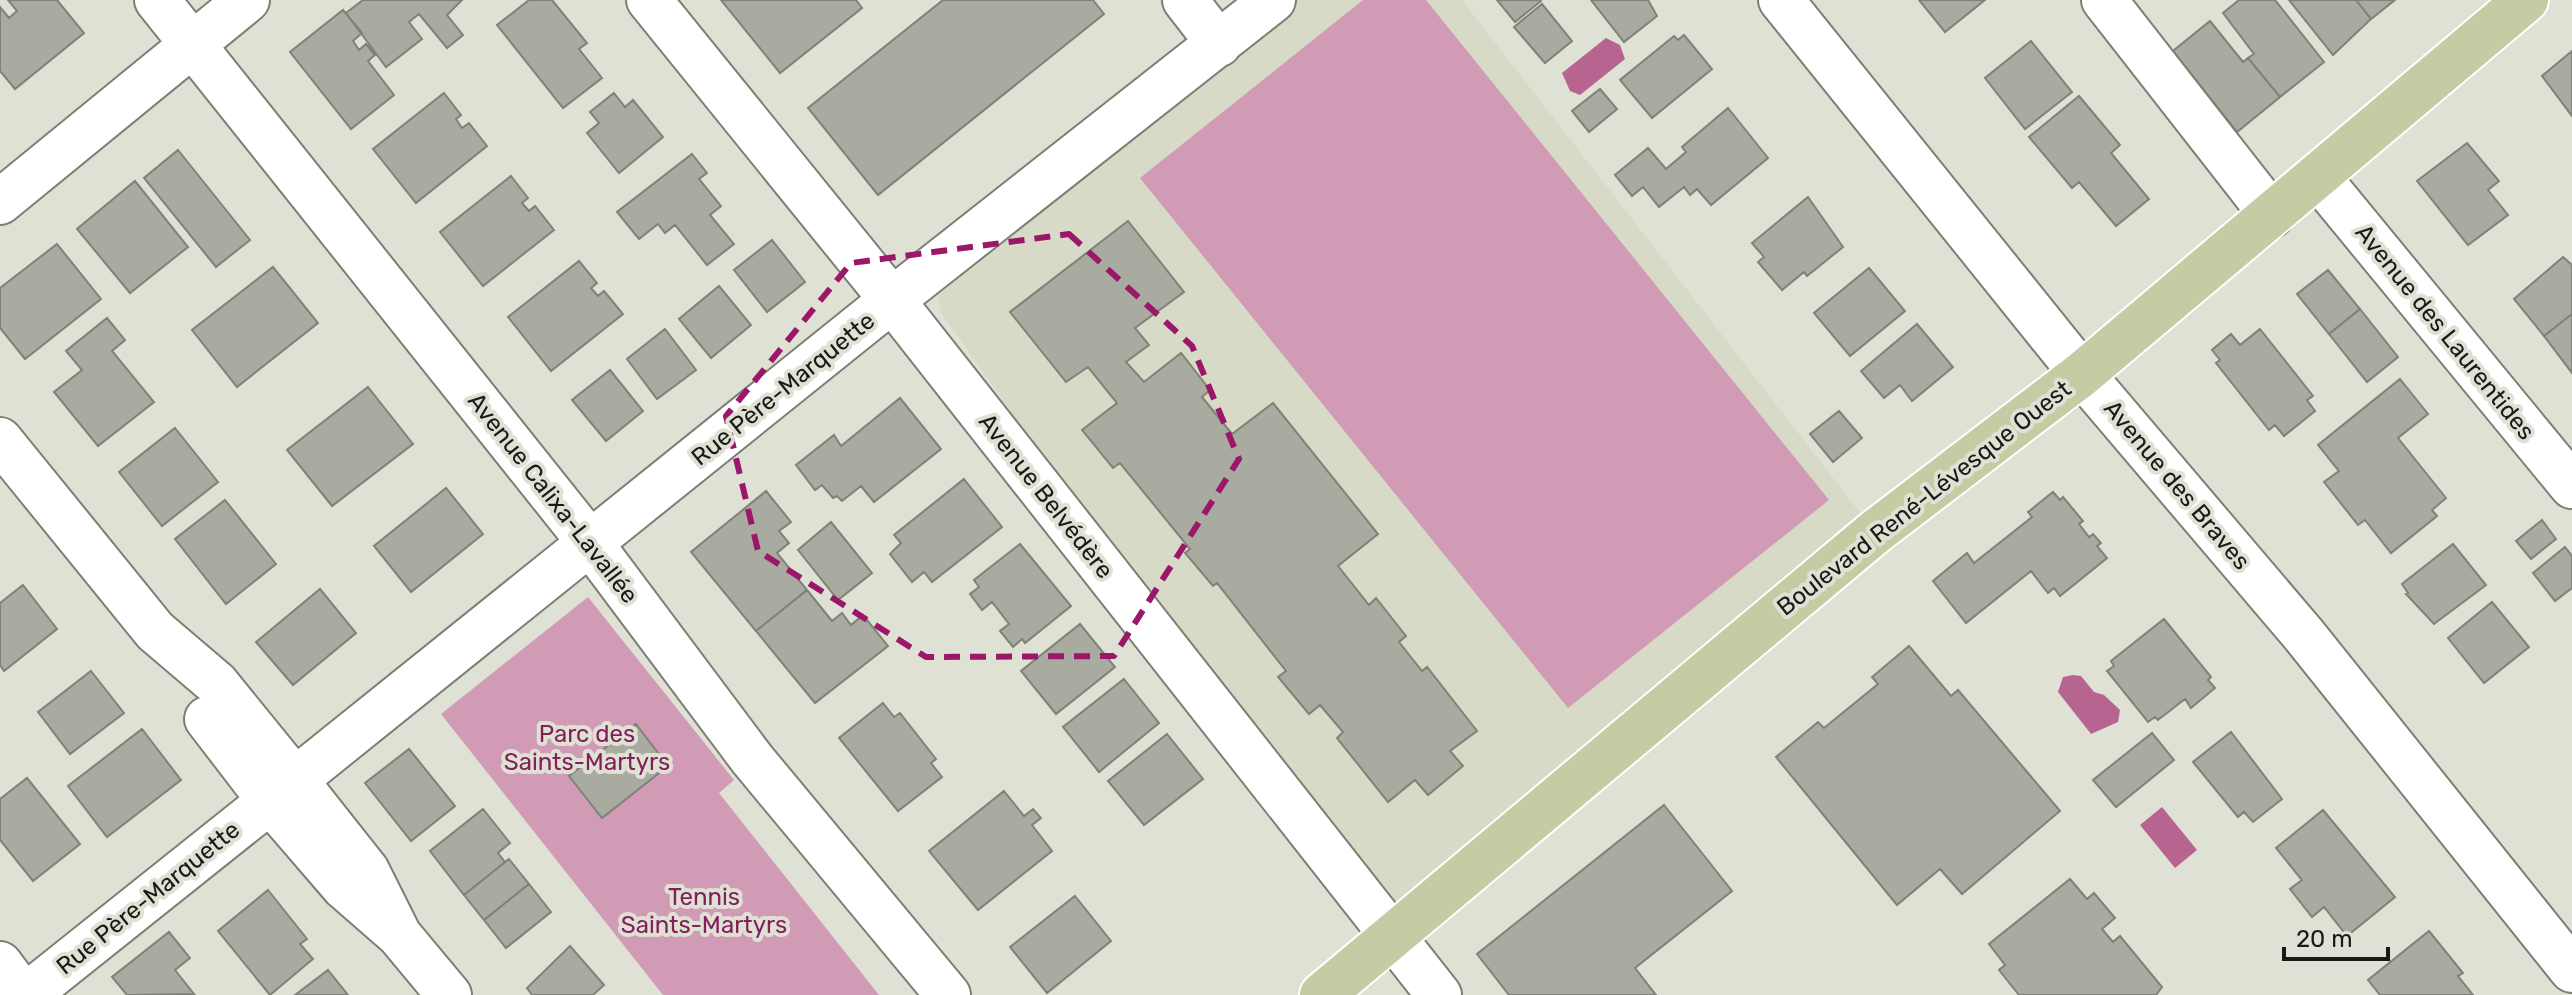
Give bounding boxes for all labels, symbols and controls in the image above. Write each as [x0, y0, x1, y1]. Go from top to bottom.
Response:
street label: Avenue des Laurentides [2350, 219, 2540, 445]
street label: Rue Père-Marquette [686, 307, 880, 471]
street label: Boulevard René-Lévesque Ouest [1771, 375, 2077, 621]
street label: Avenue Calixa-Lavallée [462, 387, 644, 609]
street label: Avenue des Braves [2098, 395, 2256, 575]
street label: Avenue Belvédère [973, 408, 1119, 584]
park label: Parc des Saints-Martyrs [504, 720, 670, 776]
street label: Rue Père-Marquette [51, 816, 245, 980]
park label: Tennis Saints-Martyrs [621, 883, 787, 939]
scale bar [2284, 911, 2388, 961]
text: 20 m [2296, 925, 2353, 953]

